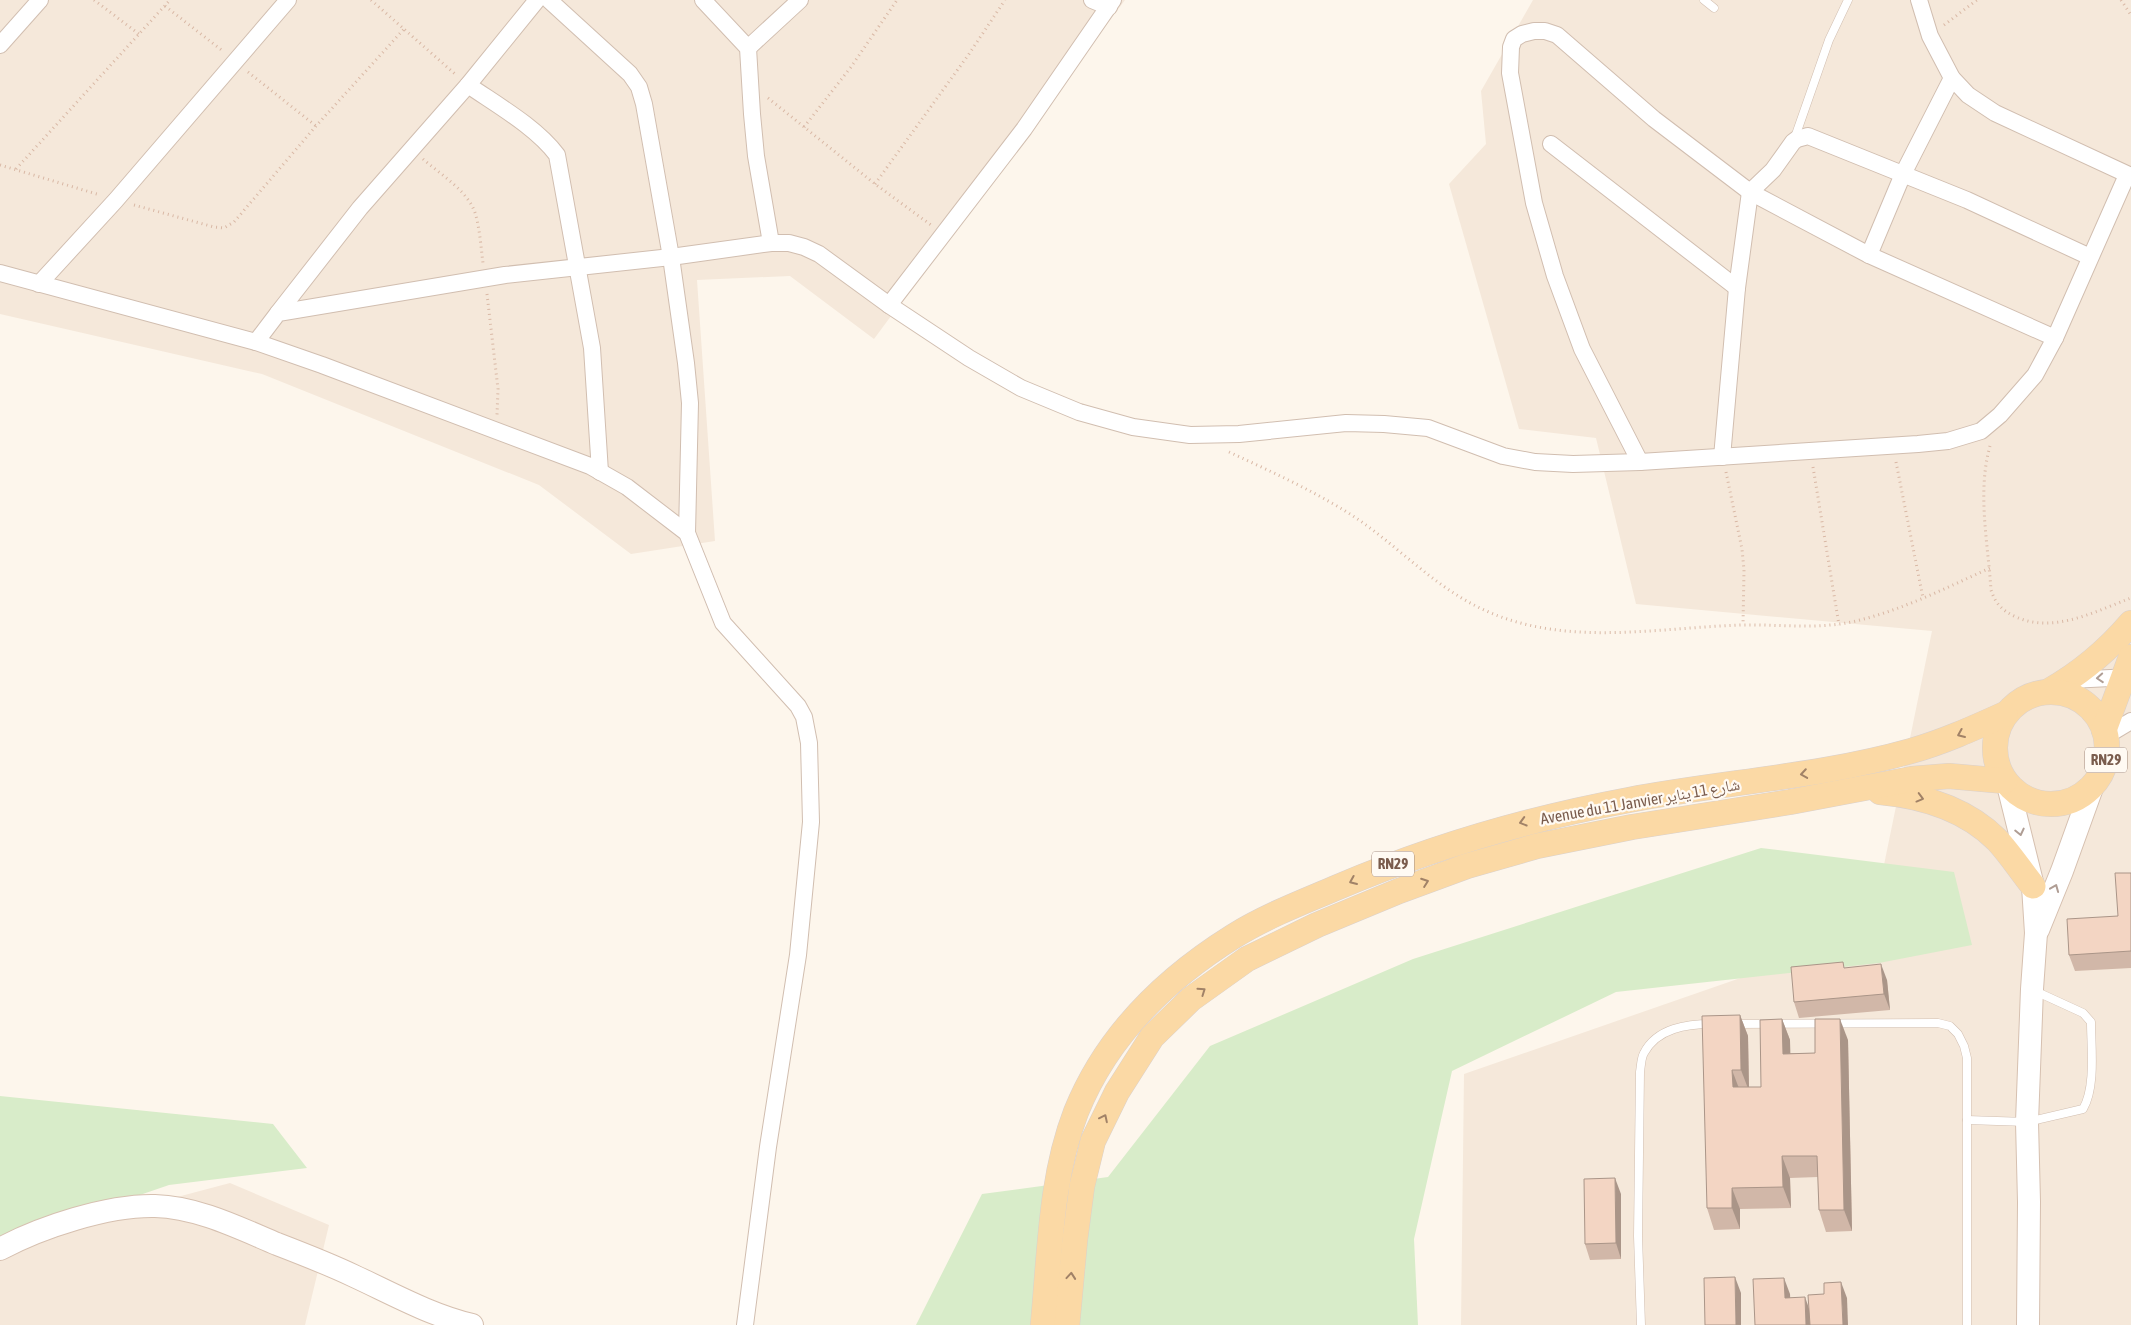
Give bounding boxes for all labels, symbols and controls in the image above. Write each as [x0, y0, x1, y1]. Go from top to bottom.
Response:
one-way arrow [2096, 672, 2104, 683]
one-way arrow [1957, 728, 1965, 738]
road number: RN29 [2085, 748, 2127, 772]
one-way arrow [1799, 768, 1808, 778]
street label: Avenue du 11 Janvier شارع 11 يناير [1539, 775, 1741, 829]
one-way arrow [1916, 792, 1925, 803]
one-way arrow [1519, 817, 1527, 827]
one-way arrow [2014, 828, 2025, 837]
road number: RN29 [1372, 852, 1414, 876]
one-way arrow [1349, 874, 1358, 885]
one-way arrow [1421, 878, 1429, 888]
one-way arrow [2049, 884, 2059, 893]
one-way arrow [1196, 988, 1206, 997]
one-way arrow [1098, 1114, 1108, 1123]
one-way arrow [1066, 1272, 1077, 1280]

